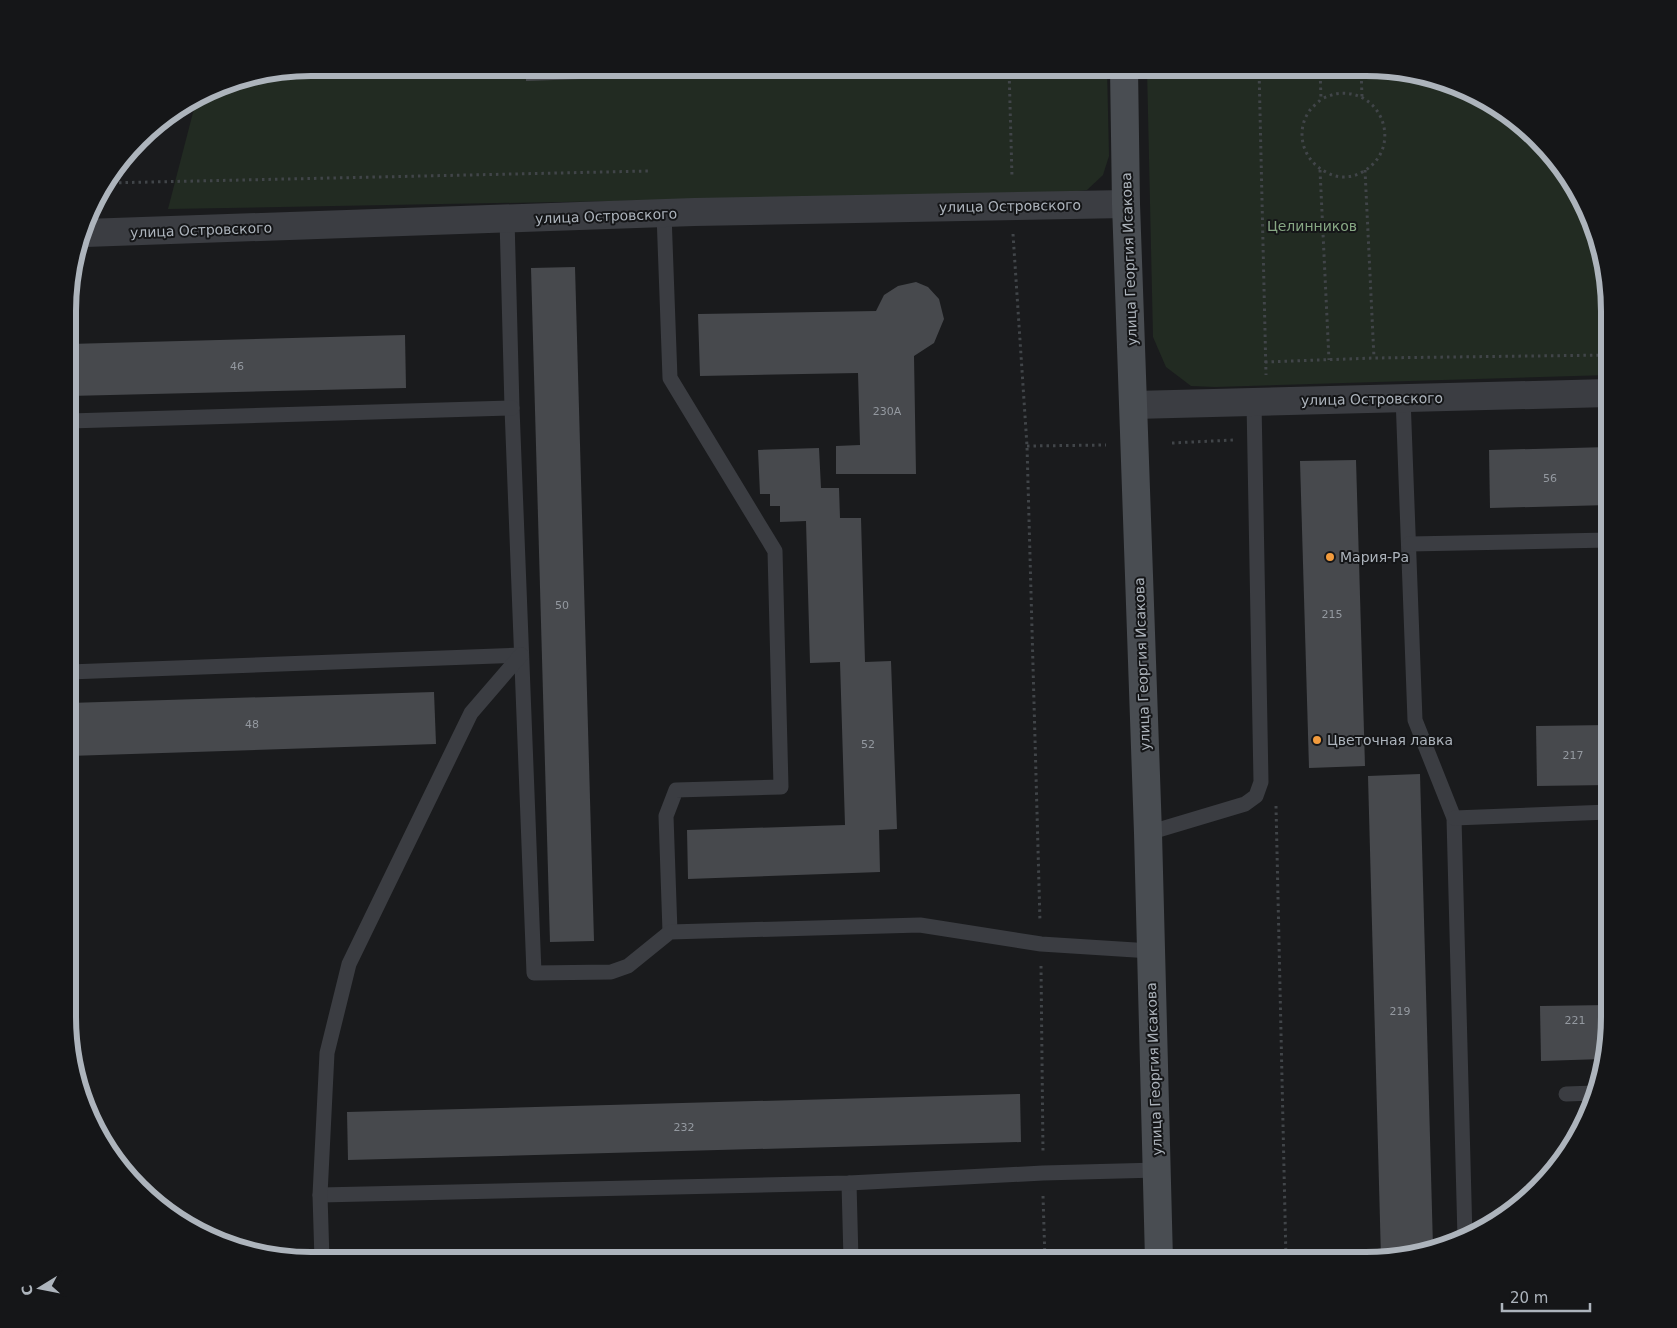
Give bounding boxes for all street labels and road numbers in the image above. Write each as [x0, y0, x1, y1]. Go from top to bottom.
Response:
street label: улица Георгия Исакова [1118, 172, 1140, 346]
street label: улица Островского [939, 197, 1081, 215]
street label: улица Островского [535, 206, 677, 226]
street label: улица Островского [130, 220, 272, 240]
street label: улица Островского [1301, 390, 1443, 408]
street label: улица Георгия Исакова [1131, 577, 1153, 751]
street label: улица Георгия Исакова [1143, 982, 1165, 1156]

